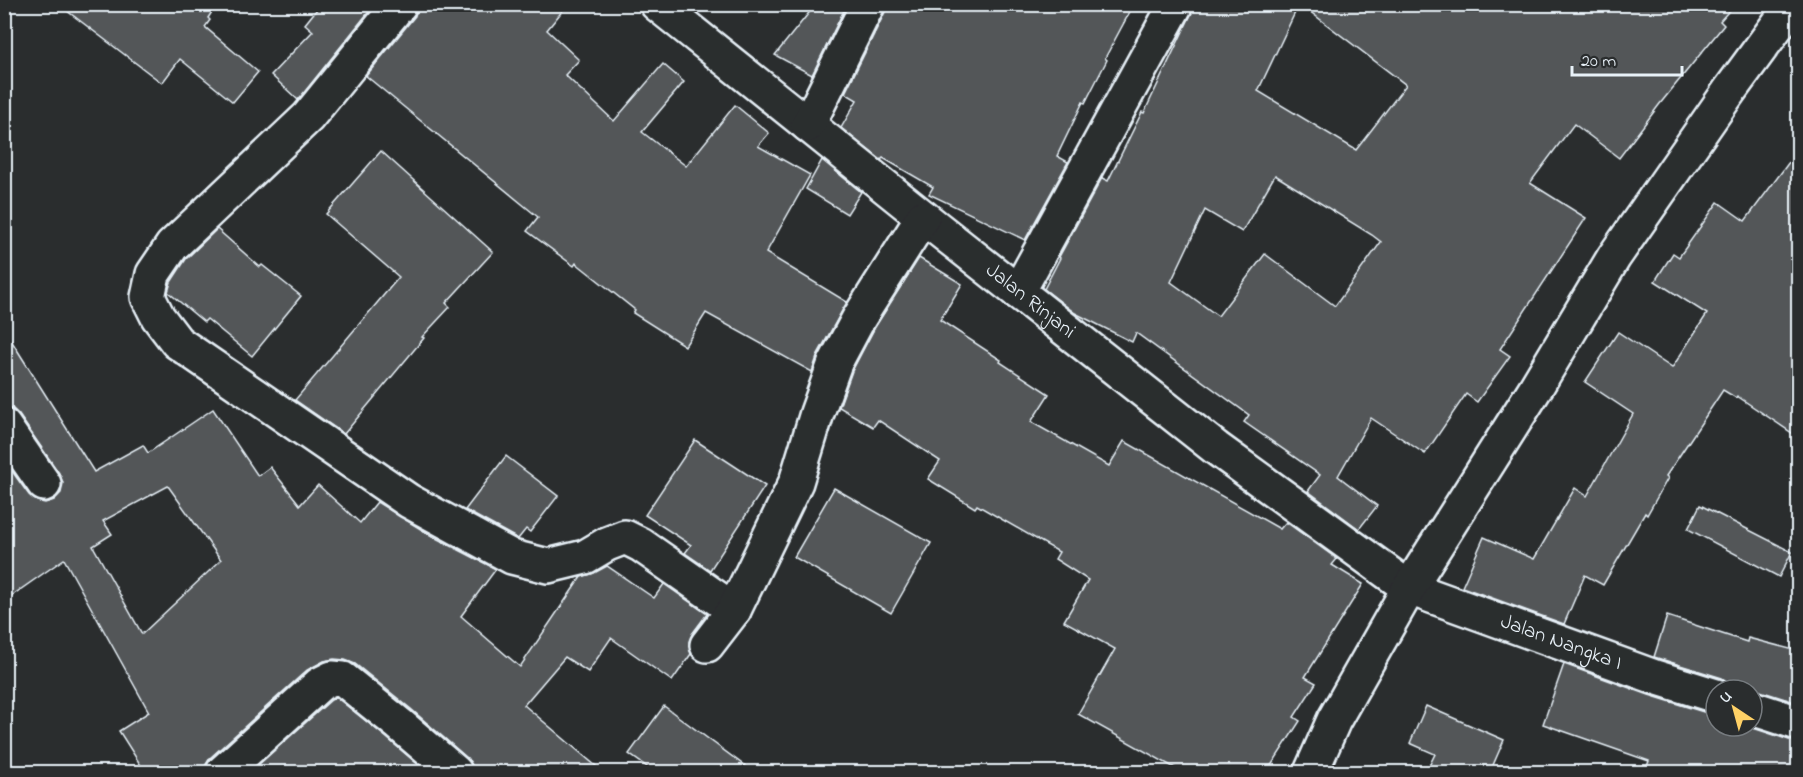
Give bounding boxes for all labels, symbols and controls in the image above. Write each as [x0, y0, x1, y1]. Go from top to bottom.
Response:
scale bar [1572, 39, 1682, 77]
text: 20 m [1581, 49, 1616, 75]
street label: Jalan Rinjani [978, 256, 1081, 346]
street label: Jalan Nangka I [1496, 607, 1626, 679]
north arrow [1704, 678, 1764, 738]
text: U [1715, 685, 1738, 710]

